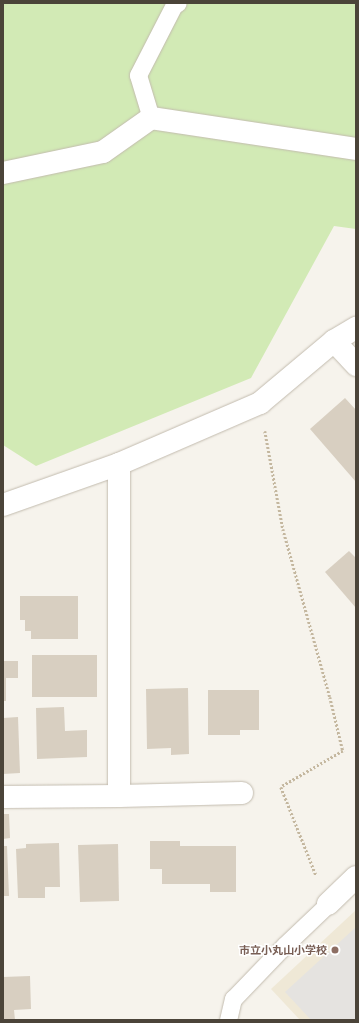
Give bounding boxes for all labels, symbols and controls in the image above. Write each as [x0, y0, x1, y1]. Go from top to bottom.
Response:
place label: 市立小丸山小学校 [239, 943, 327, 957]
marker: 市立小丸山小学校 [330, 945, 340, 955]

